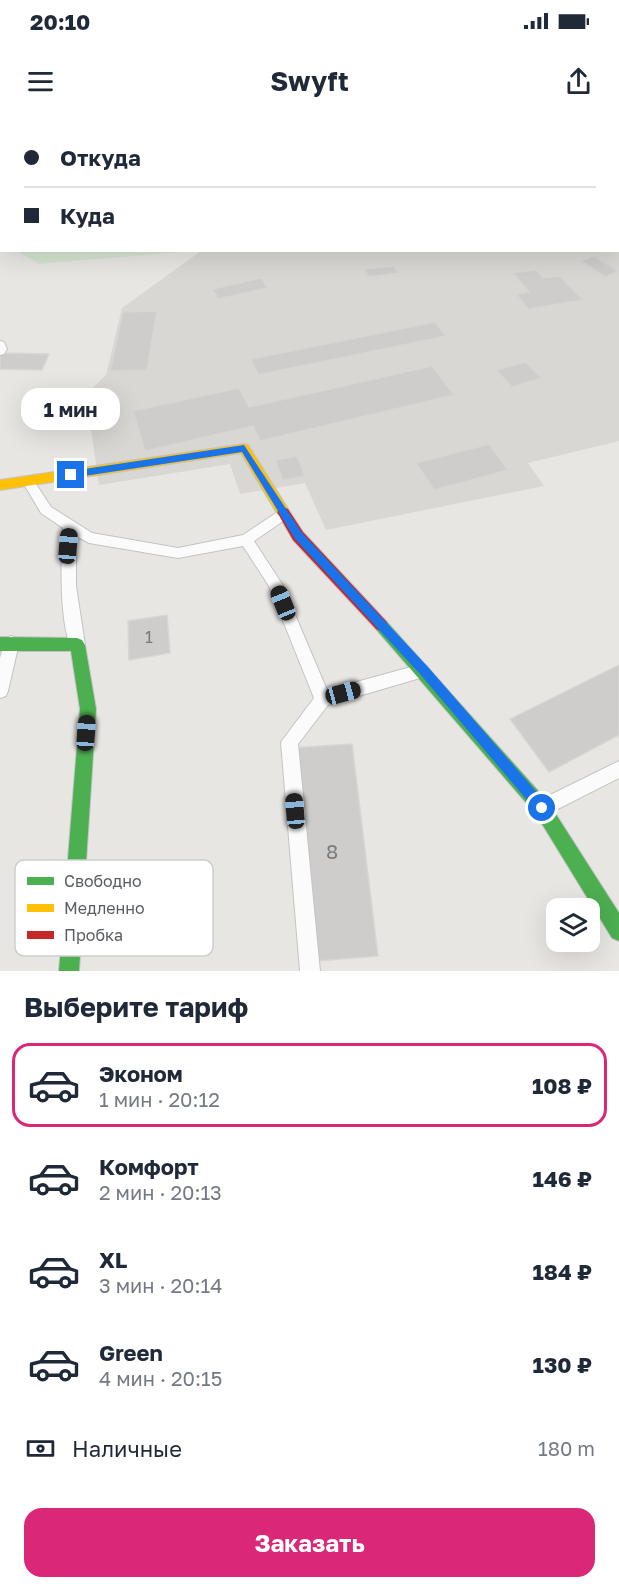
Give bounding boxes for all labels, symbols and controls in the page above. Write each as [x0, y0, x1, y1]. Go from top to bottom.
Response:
text: 20:10 [30, 8, 90, 35]
icon: menu [24, 65, 57, 98]
text: Swyft [270, 65, 349, 97]
icon: share [562, 65, 595, 98]
text: Откуда [60, 144, 141, 171]
text: Куда [60, 202, 115, 229]
callout: 1 мин [22, 388, 121, 430]
text: 1 мин [43, 397, 98, 421]
route end [57, 461, 84, 488]
car [57, 527, 79, 565]
car [268, 583, 298, 623]
house number: 1 [145, 627, 153, 647]
car [323, 680, 363, 706]
car [76, 714, 96, 752]
car [284, 792, 306, 830]
route start [528, 794, 555, 821]
house number: 8 [326, 839, 338, 863]
legend [15, 860, 213, 956]
text: Свободно [64, 871, 142, 891]
text: Медленно [64, 898, 145, 918]
map controls [546, 898, 600, 952]
button: layers [546, 898, 600, 952]
text: Пробка [64, 925, 123, 945]
text: Выберите тариф [24, 991, 248, 1023]
icon: car [27, 1058, 81, 1112]
text: Эконом [99, 1060, 183, 1087]
text: 108 ₽ [532, 1072, 592, 1099]
text: 1 мин · 20:12 [99, 1087, 220, 1111]
icon: car [27, 1151, 81, 1205]
text: Комфорт [99, 1153, 199, 1180]
text: 146 ₽ [533, 1165, 592, 1192]
text: 2 мин · 20:13 [99, 1180, 222, 1204]
icon: car [27, 1244, 81, 1298]
text: XL [99, 1246, 127, 1273]
text: 184 ₽ [532, 1258, 592, 1285]
text: 3 мин · 20:14 [99, 1273, 222, 1297]
icon: car [27, 1337, 81, 1391]
text: Green [99, 1339, 163, 1366]
text: 130 ₽ [533, 1351, 592, 1378]
text: 4 мин · 20:15 [99, 1366, 222, 1390]
icon: cash [24, 1432, 57, 1465]
text: Наличные [72, 1435, 182, 1462]
text: 180 m [538, 1436, 595, 1460]
button: Заказать [24, 1508, 595, 1577]

